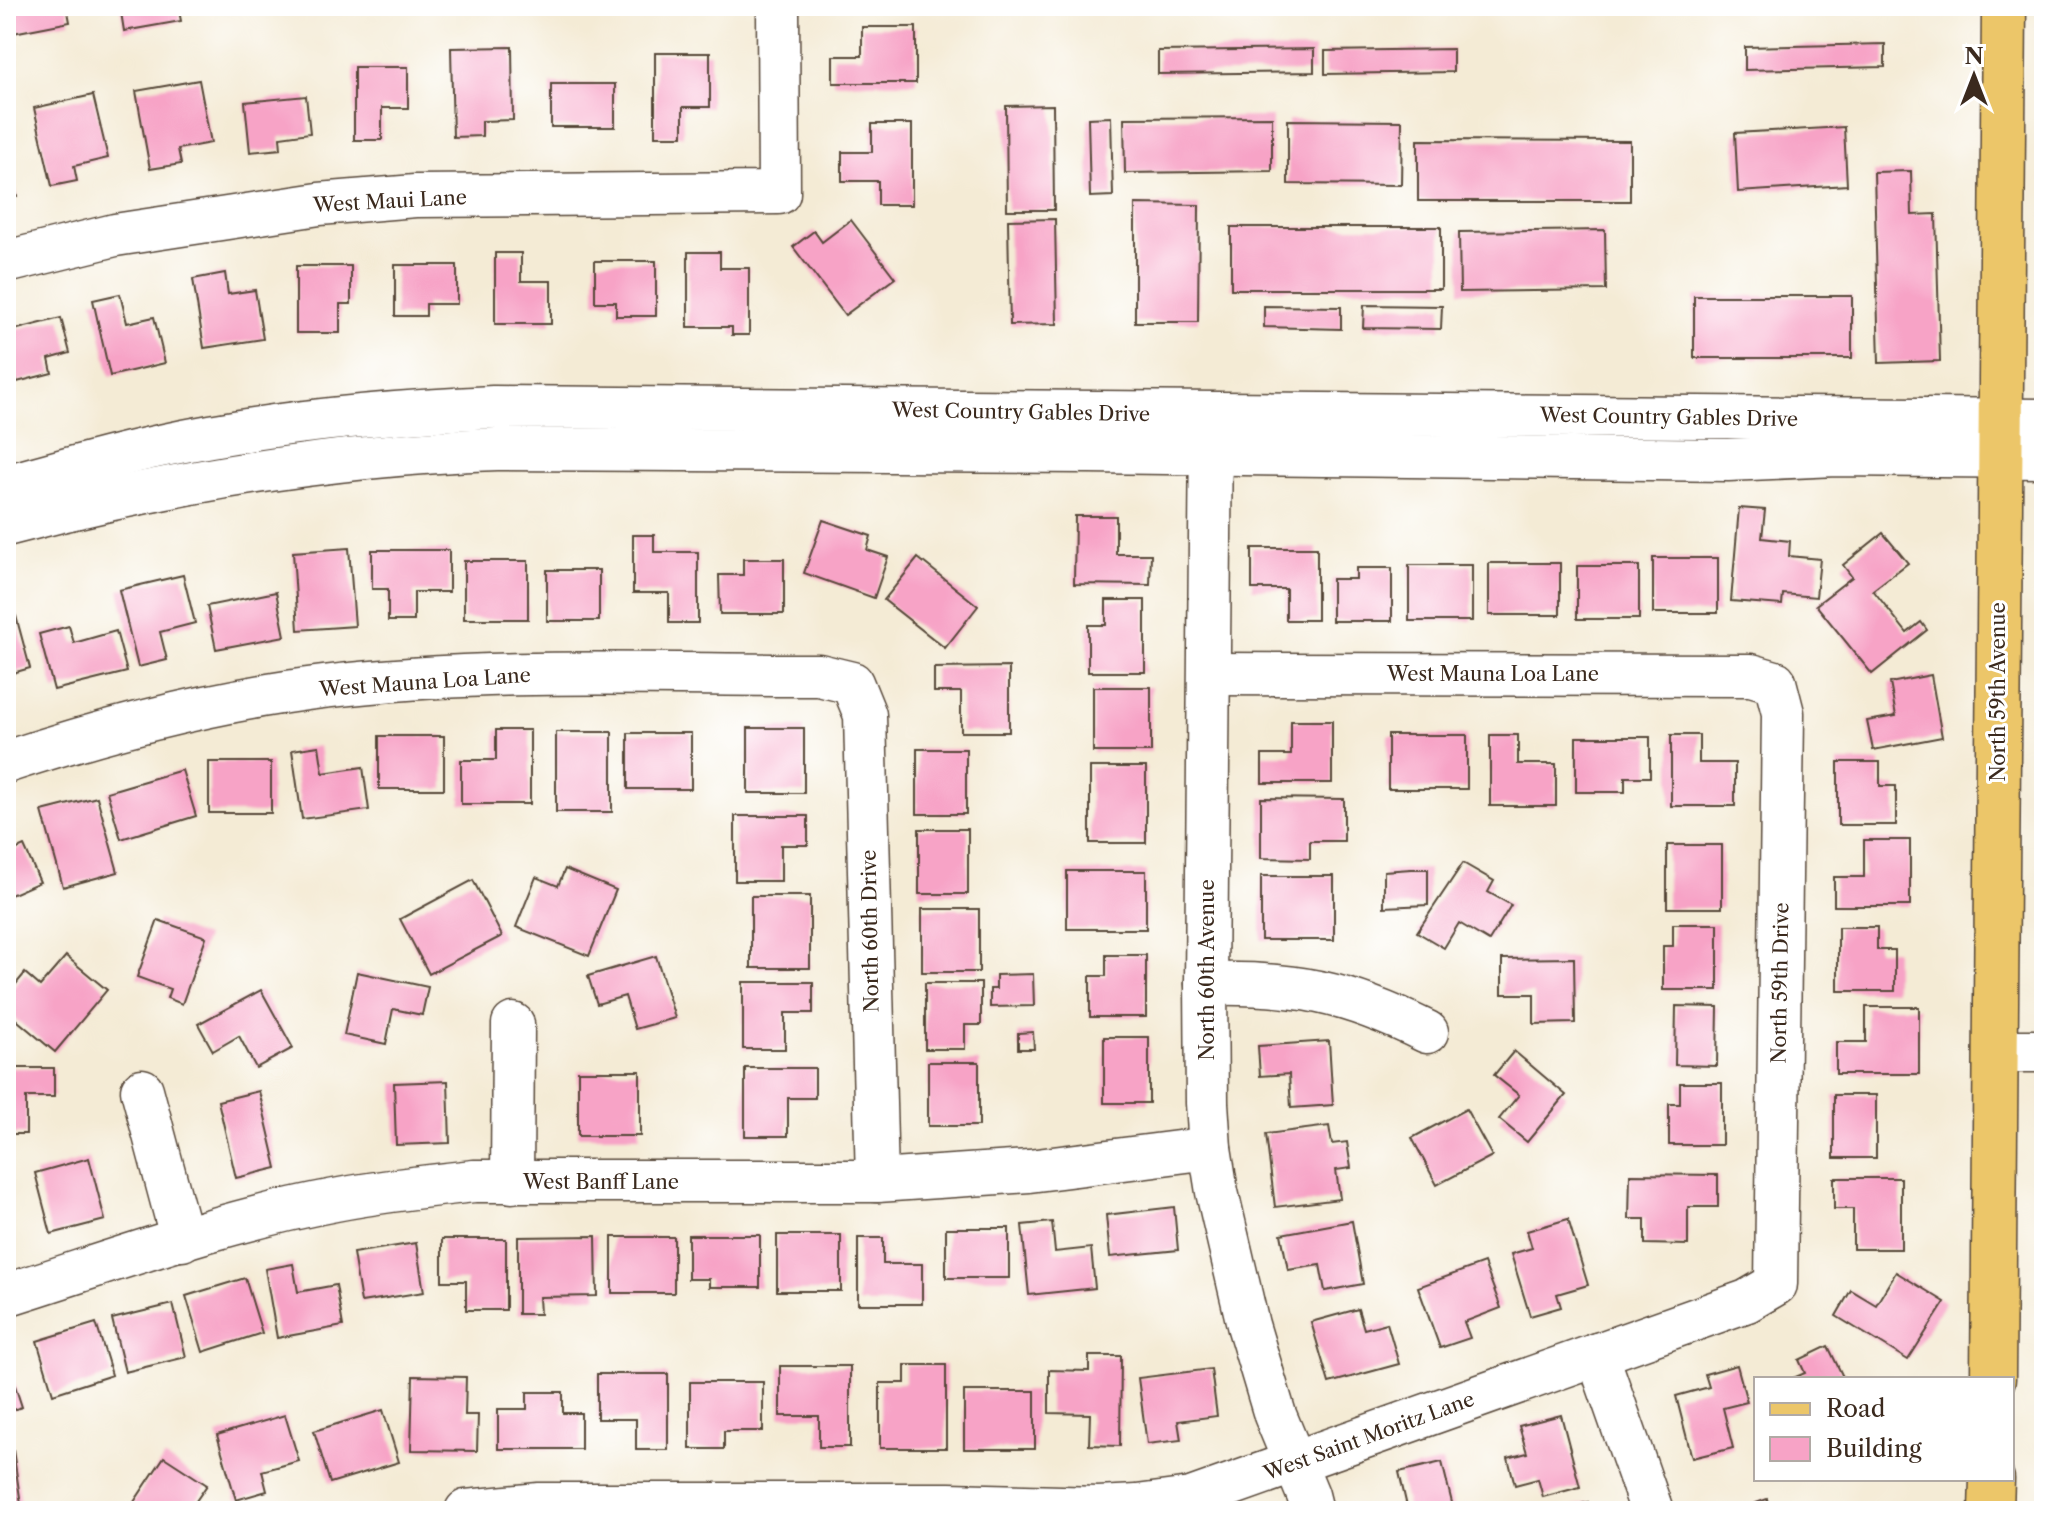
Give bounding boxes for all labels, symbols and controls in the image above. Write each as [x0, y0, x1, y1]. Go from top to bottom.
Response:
north arrow [1934, 36, 2014, 116]
text: N [1964, 43, 1984, 70]
street label: West Maui Lane [311, 185, 468, 217]
street label: West Country Gables Drive [891, 398, 1150, 426]
street label: West Country Gables Drive [1539, 403, 1798, 431]
street label: North 59th Avenue [1986, 602, 2010, 782]
street label: West Mauna Loa Lane [1386, 662, 1599, 686]
street label: West Mauna Loa Lane [318, 663, 532, 701]
street label: North 60th Drive [857, 849, 883, 1013]
street label: North 60th Avenue [1195, 879, 1219, 1061]
street label: North 59th Drive [1767, 902, 1793, 1064]
street label: West Banff Lane [522, 1170, 679, 1194]
legend [1754, 1377, 2014, 1481]
street label: West Saint Moritz Lane [1259, 1387, 1478, 1486]
text: Road [1826, 1394, 1886, 1423]
text: Building [1826, 1434, 1922, 1463]

